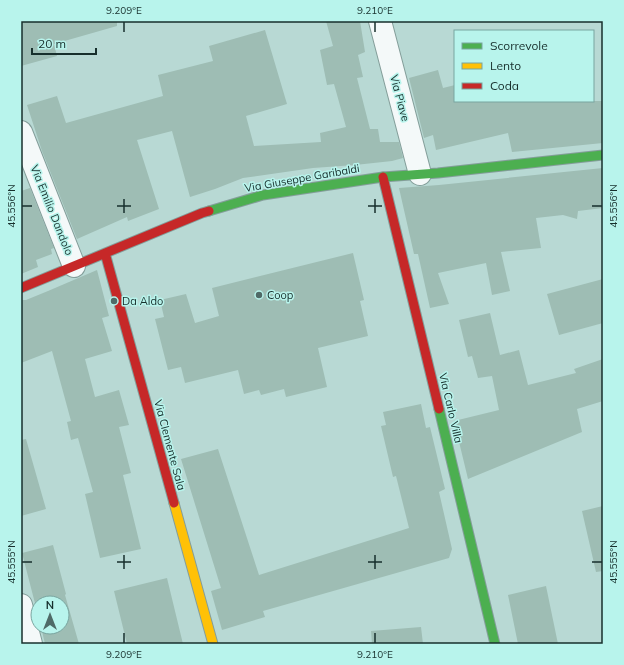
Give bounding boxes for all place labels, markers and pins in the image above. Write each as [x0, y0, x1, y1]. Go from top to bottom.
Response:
place label: Coop [267, 288, 294, 302]
marker: Coop [254, 290, 264, 300]
place label: Da Aldo [122, 294, 163, 308]
marker: Da Aldo [109, 296, 119, 306]

